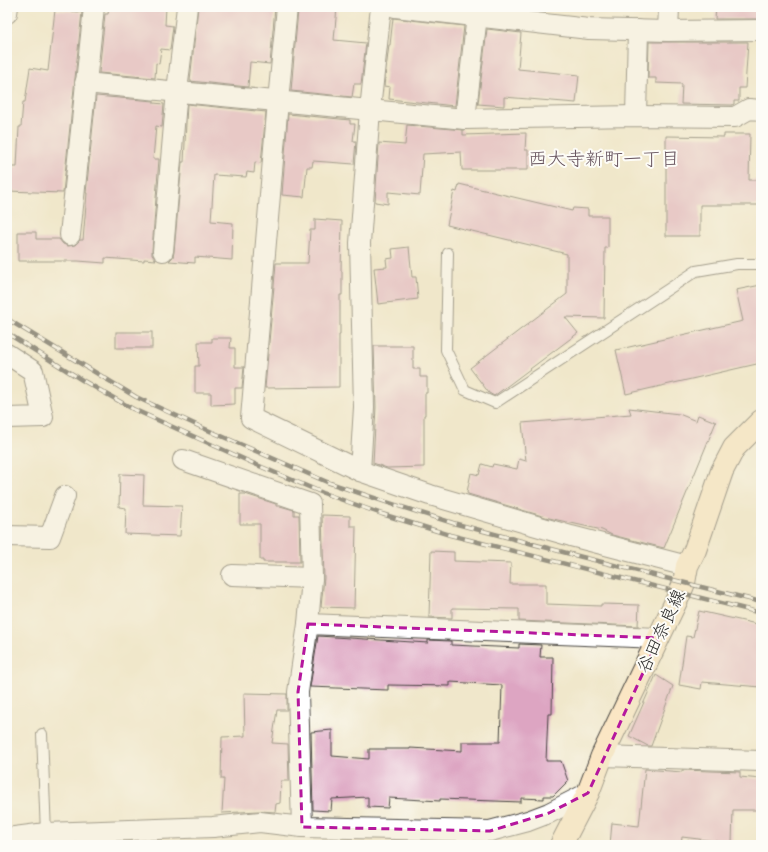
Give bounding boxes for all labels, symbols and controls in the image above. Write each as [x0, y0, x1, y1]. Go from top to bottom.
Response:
district label: 西大寺新町一丁目 [528, 147, 680, 174]
street label: 谷田奈良線 [632, 586, 694, 678]

